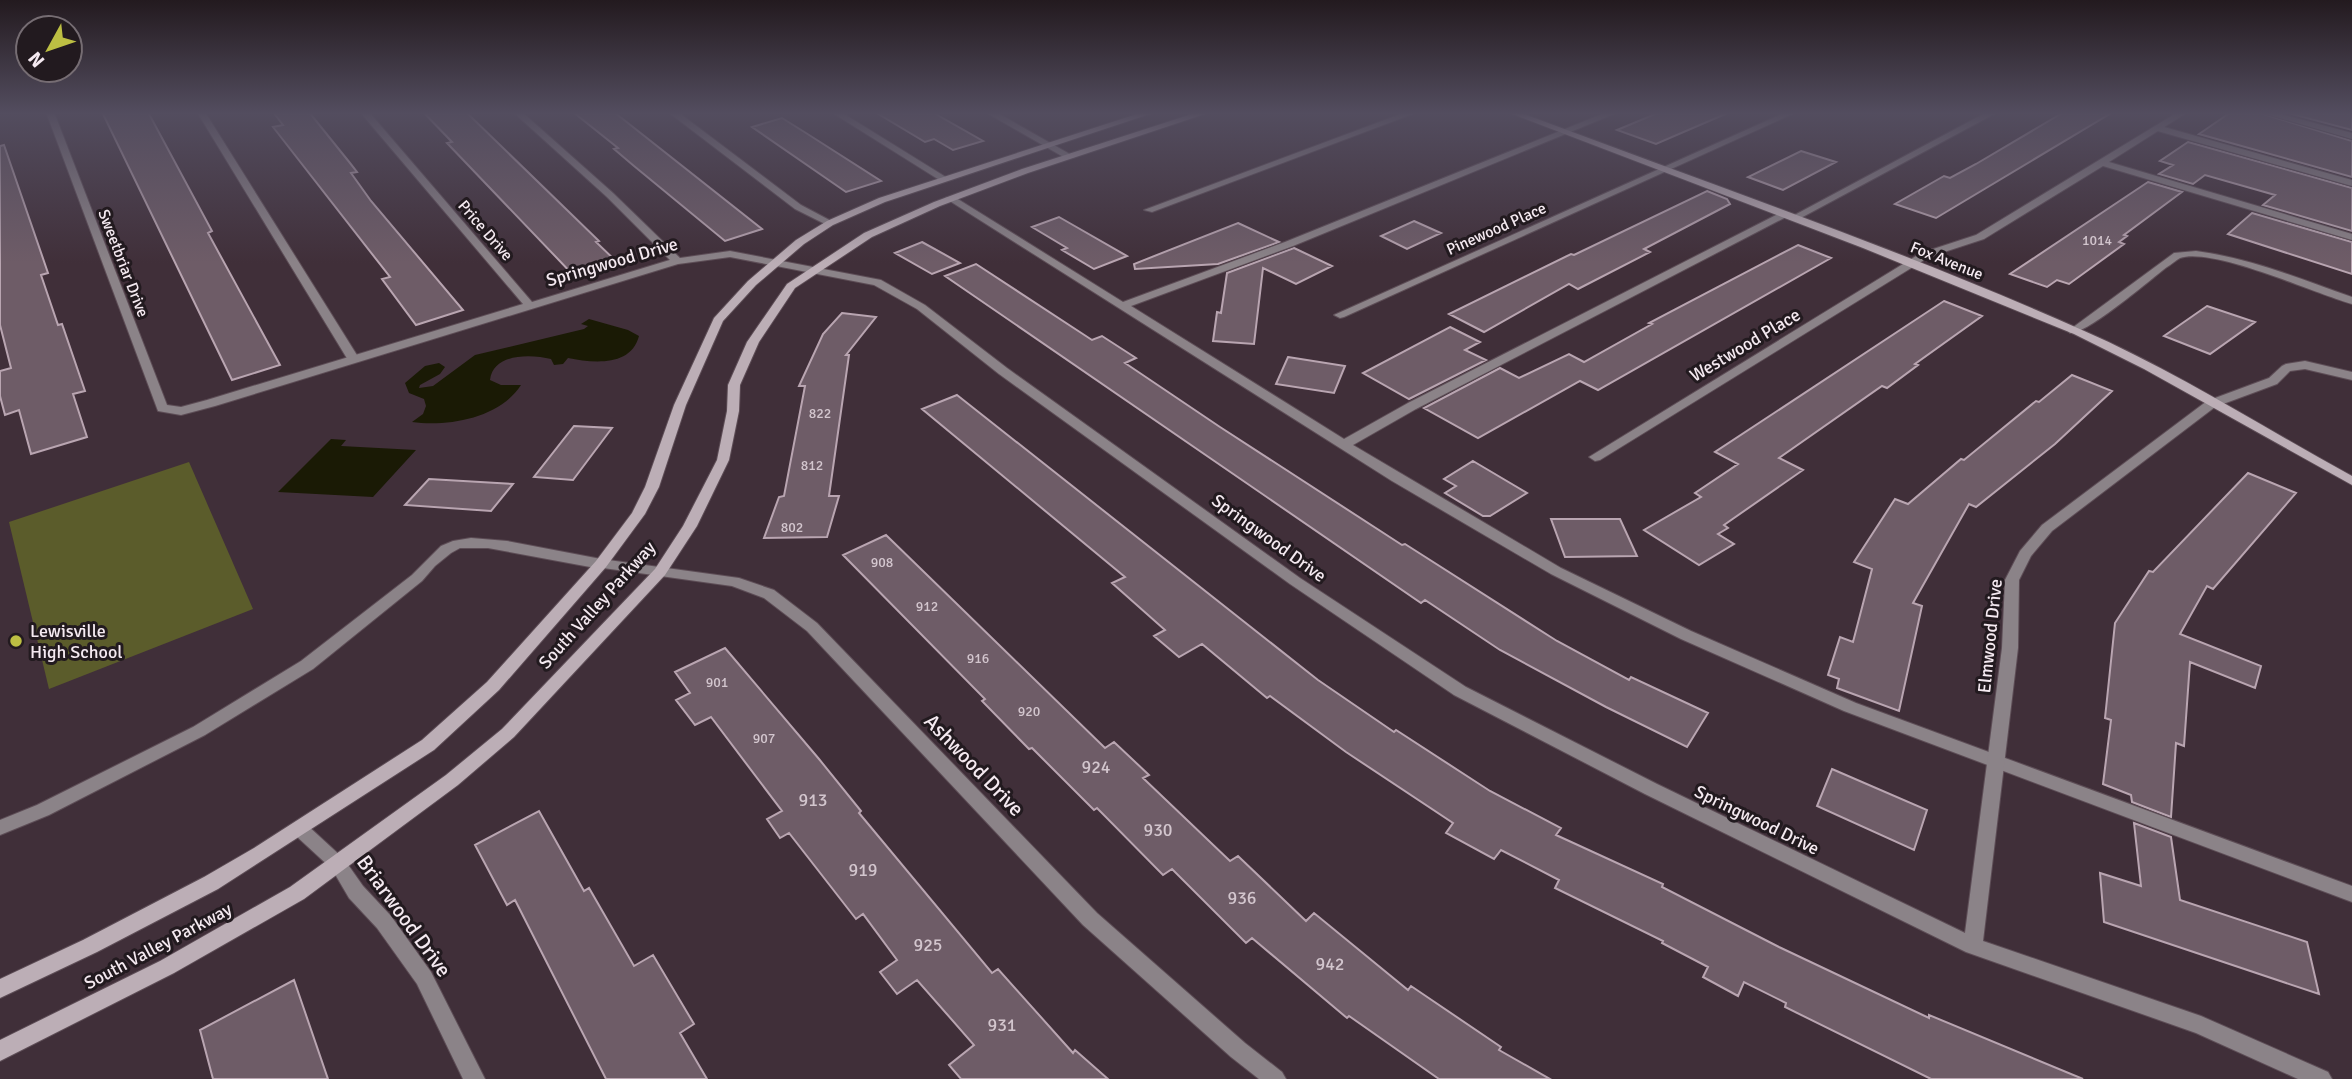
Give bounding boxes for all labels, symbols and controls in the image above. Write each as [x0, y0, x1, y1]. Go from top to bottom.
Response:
north arrow [14, 14, 84, 84]
text: N [23, 47, 50, 72]
street label: Price Drive [453, 196, 517, 265]
street label: Pinewood Place [1443, 198, 1549, 260]
street label: Sweetbriar Drive [93, 207, 153, 320]
house number: 1014 [2082, 232, 2113, 249]
street label: Springwood Drive [544, 233, 680, 291]
street label: Fox Avenue [1907, 237, 1986, 285]
street label: Westwood Place [1686, 303, 1804, 387]
house number: 822 [809, 405, 831, 422]
house number: 812 [801, 457, 823, 474]
street label: Springwood Drive [1208, 489, 1330, 587]
house number: 802 [781, 519, 803, 536]
street label: South Valley Parkway [534, 536, 660, 673]
house number: 908 [871, 554, 893, 571]
street label: Elmwood Drive [1973, 578, 2007, 694]
house number: 912 [916, 598, 938, 615]
place label: Lewisville High School [30, 620, 123, 663]
marker: Lewisville High School [8, 633, 24, 649]
house number: 916 [967, 650, 989, 667]
house number: 901 [706, 674, 728, 691]
house number: 920 [1018, 703, 1040, 720]
street label: Ashwood Drive [919, 708, 1029, 822]
house number: 907 [753, 730, 775, 747]
house number: 924 [1081, 756, 1111, 778]
street label: Springwood Drive [1691, 780, 1823, 860]
house number: 913 [798, 789, 828, 811]
house number: 930 [1143, 819, 1173, 841]
street label: Briarwood Drive [351, 850, 457, 982]
house number: 919 [848, 859, 878, 881]
house number: 936 [1227, 887, 1257, 909]
street label: South Valley Parkway [80, 897, 236, 994]
house number: 925 [913, 934, 943, 956]
house number: 942 [1315, 953, 1345, 975]
house number: 931 [987, 1014, 1017, 1036]

